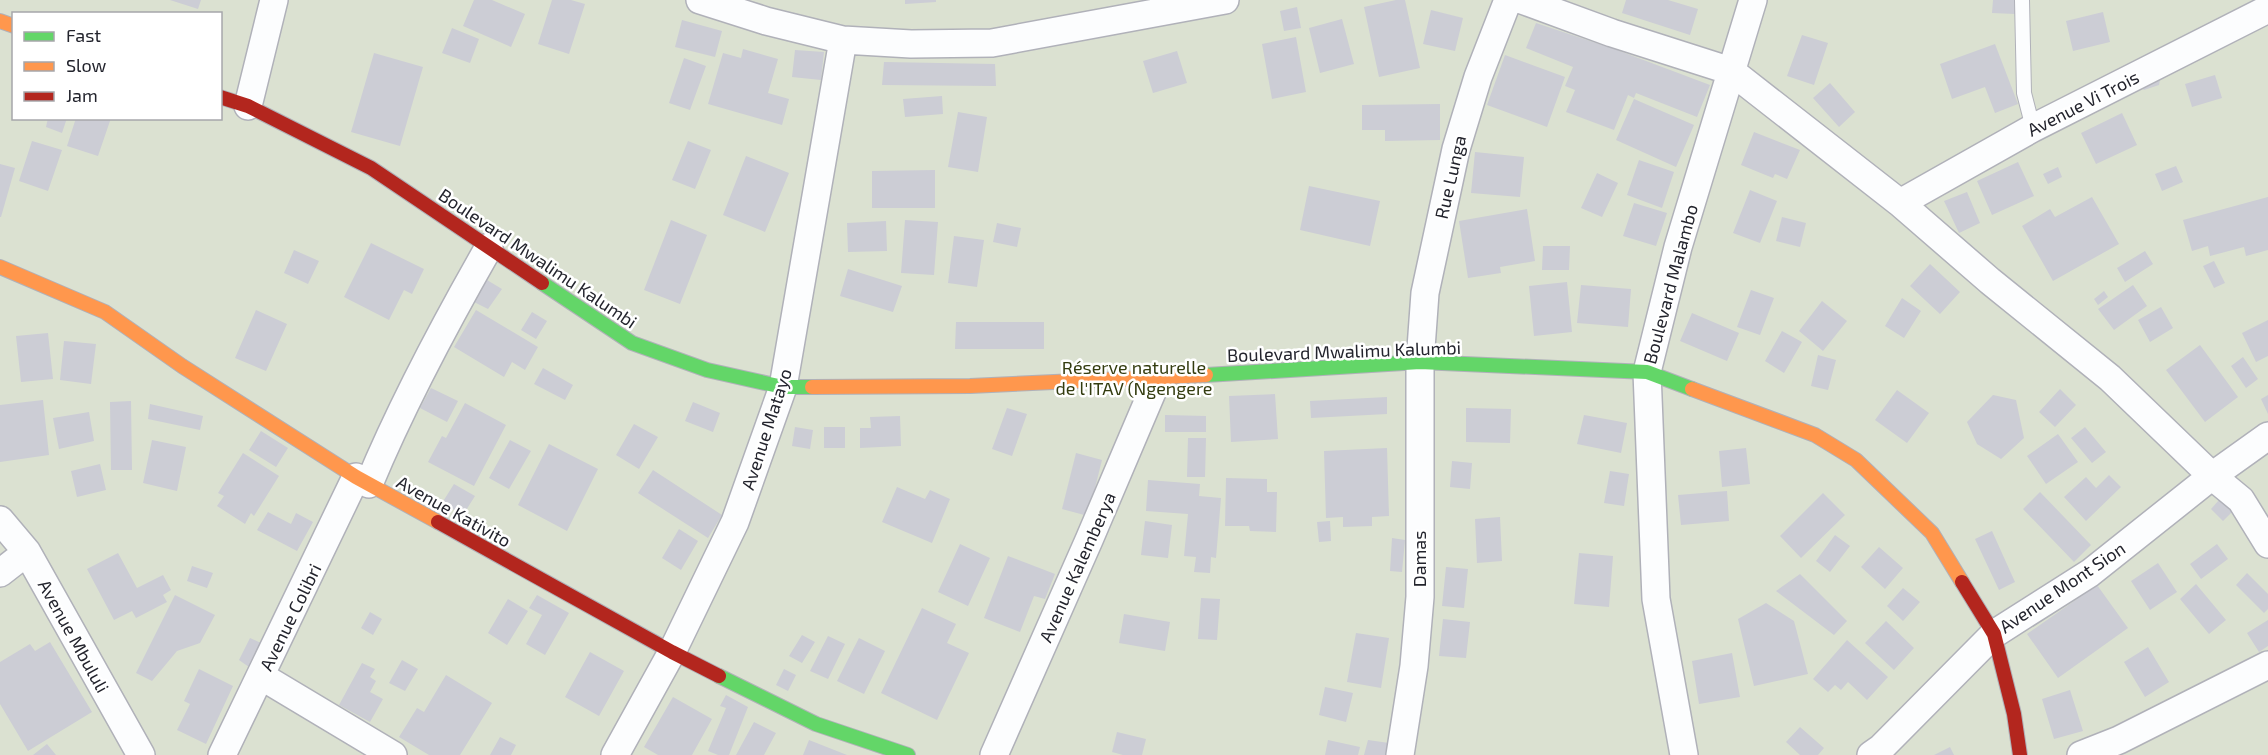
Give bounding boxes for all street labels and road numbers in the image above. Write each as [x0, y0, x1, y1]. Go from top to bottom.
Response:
street label: Avenue Vi Trois [2023, 65, 2143, 141]
street label: Rue Lunga [1430, 133, 1470, 221]
street label: Boulevard Mwalimu Kalumbi [435, 183, 641, 333]
street label: Boulevard Malambo [1638, 202, 1702, 366]
street label: Boulevard Mwalimu Kalumbi [1227, 336, 1461, 366]
street label: Avenue Matayo [736, 365, 796, 493]
street label: Avenue Kativito [393, 471, 515, 551]
street label: Avenue Kalemberya [1034, 488, 1120, 646]
street label: Damas [1408, 531, 1430, 587]
street label: Avenue Mont Sion [1995, 537, 2129, 637]
street label: Avenue Colibri [255, 560, 325, 674]
street label: Avenue Mbululi [34, 576, 114, 696]

